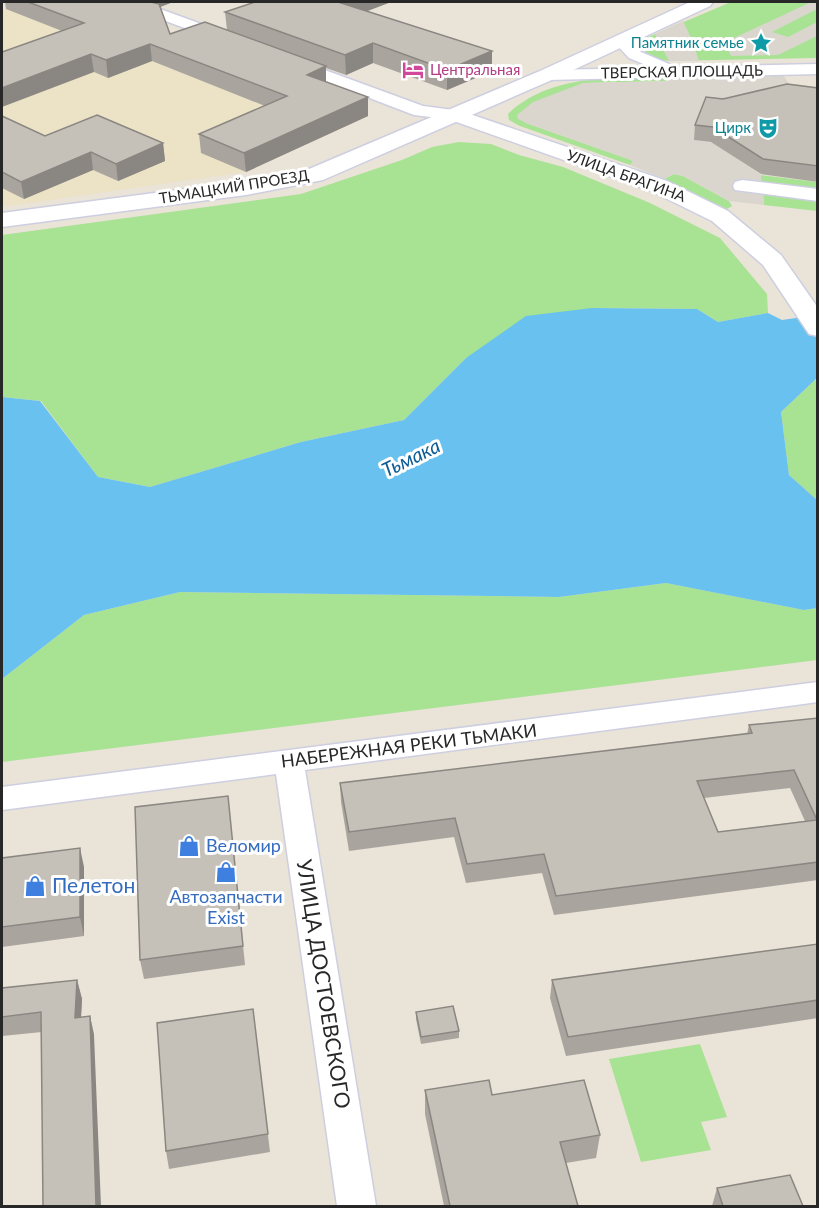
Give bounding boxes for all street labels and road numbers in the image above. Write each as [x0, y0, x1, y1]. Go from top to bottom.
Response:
street label: ТВЕРСКАЯ ПЛОЩАДЬ [601, 61, 763, 81]
street label: УЛИЦА БРАГИНА [564, 145, 689, 205]
street label: ТЬМАЦКИЙ ПРОЕЗД [158, 165, 310, 207]
street label: НАБЕРЕЖНАЯ РЕКИ ТЬМАКИ [280, 718, 538, 772]
street label: УЛИЦА ДОСТОЕВСКОГО [292, 857, 357, 1110]

